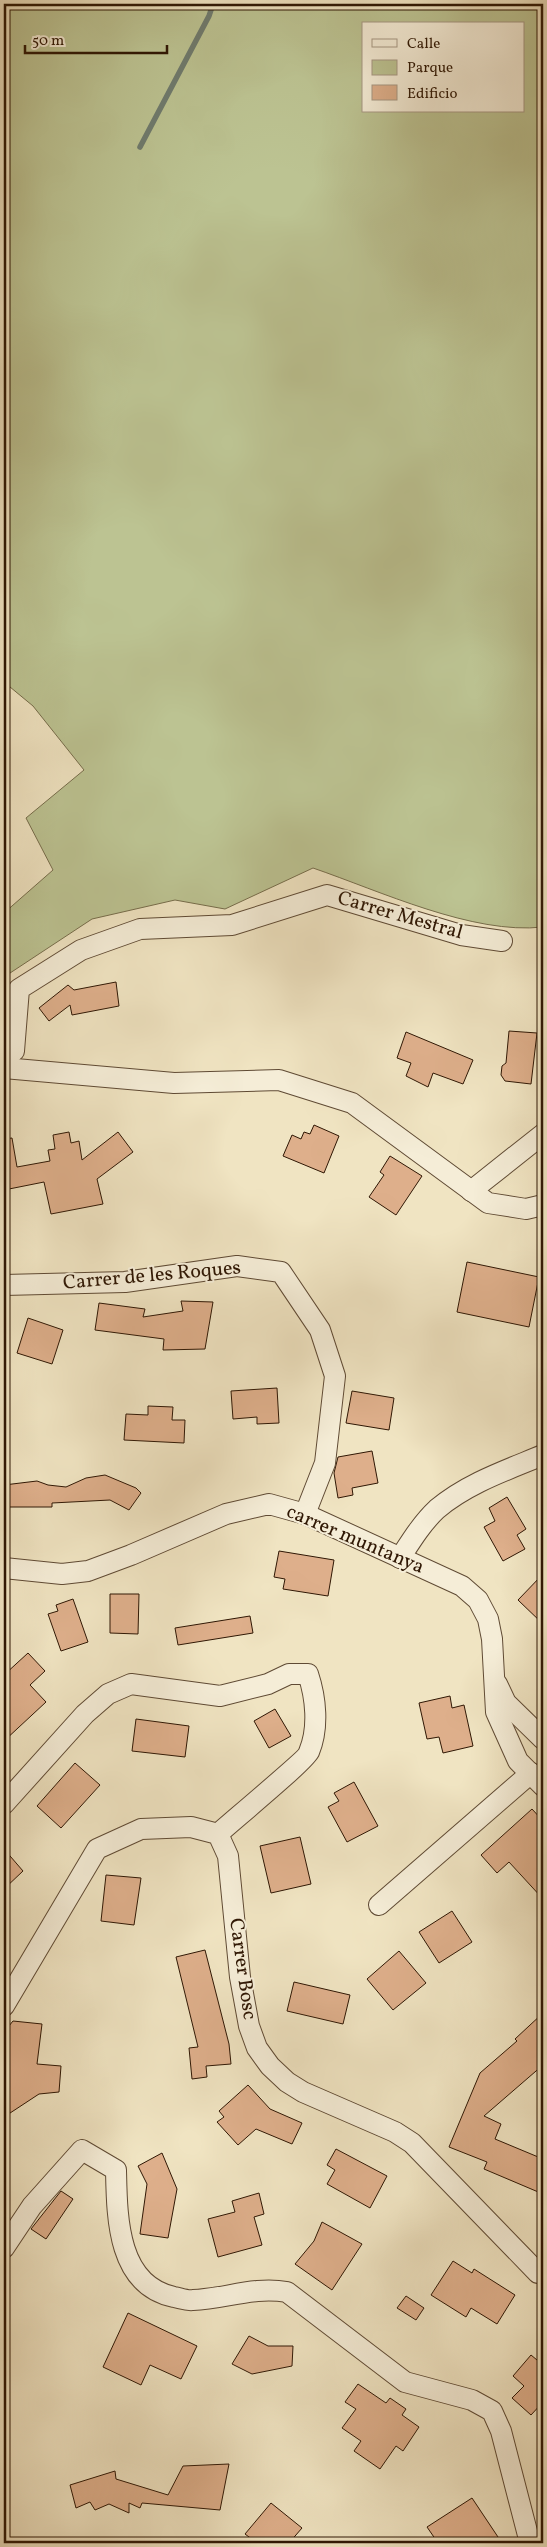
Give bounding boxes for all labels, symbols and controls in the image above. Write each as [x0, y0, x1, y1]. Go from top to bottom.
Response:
scale bar [25, 22, 168, 54]
legend [362, 22, 524, 112]
text: 50 m [32, 31, 64, 52]
text: Calle [407, 34, 440, 55]
text: Parque [407, 58, 453, 79]
text: Edificio [407, 84, 458, 105]
street label: Carrer Mestral [334, 885, 466, 947]
street label: Carrer de les Roques [62, 1254, 242, 1298]
street label: carrer muntanya [282, 1498, 428, 1582]
street label: Carrer Bosc [221, 1916, 263, 2022]

